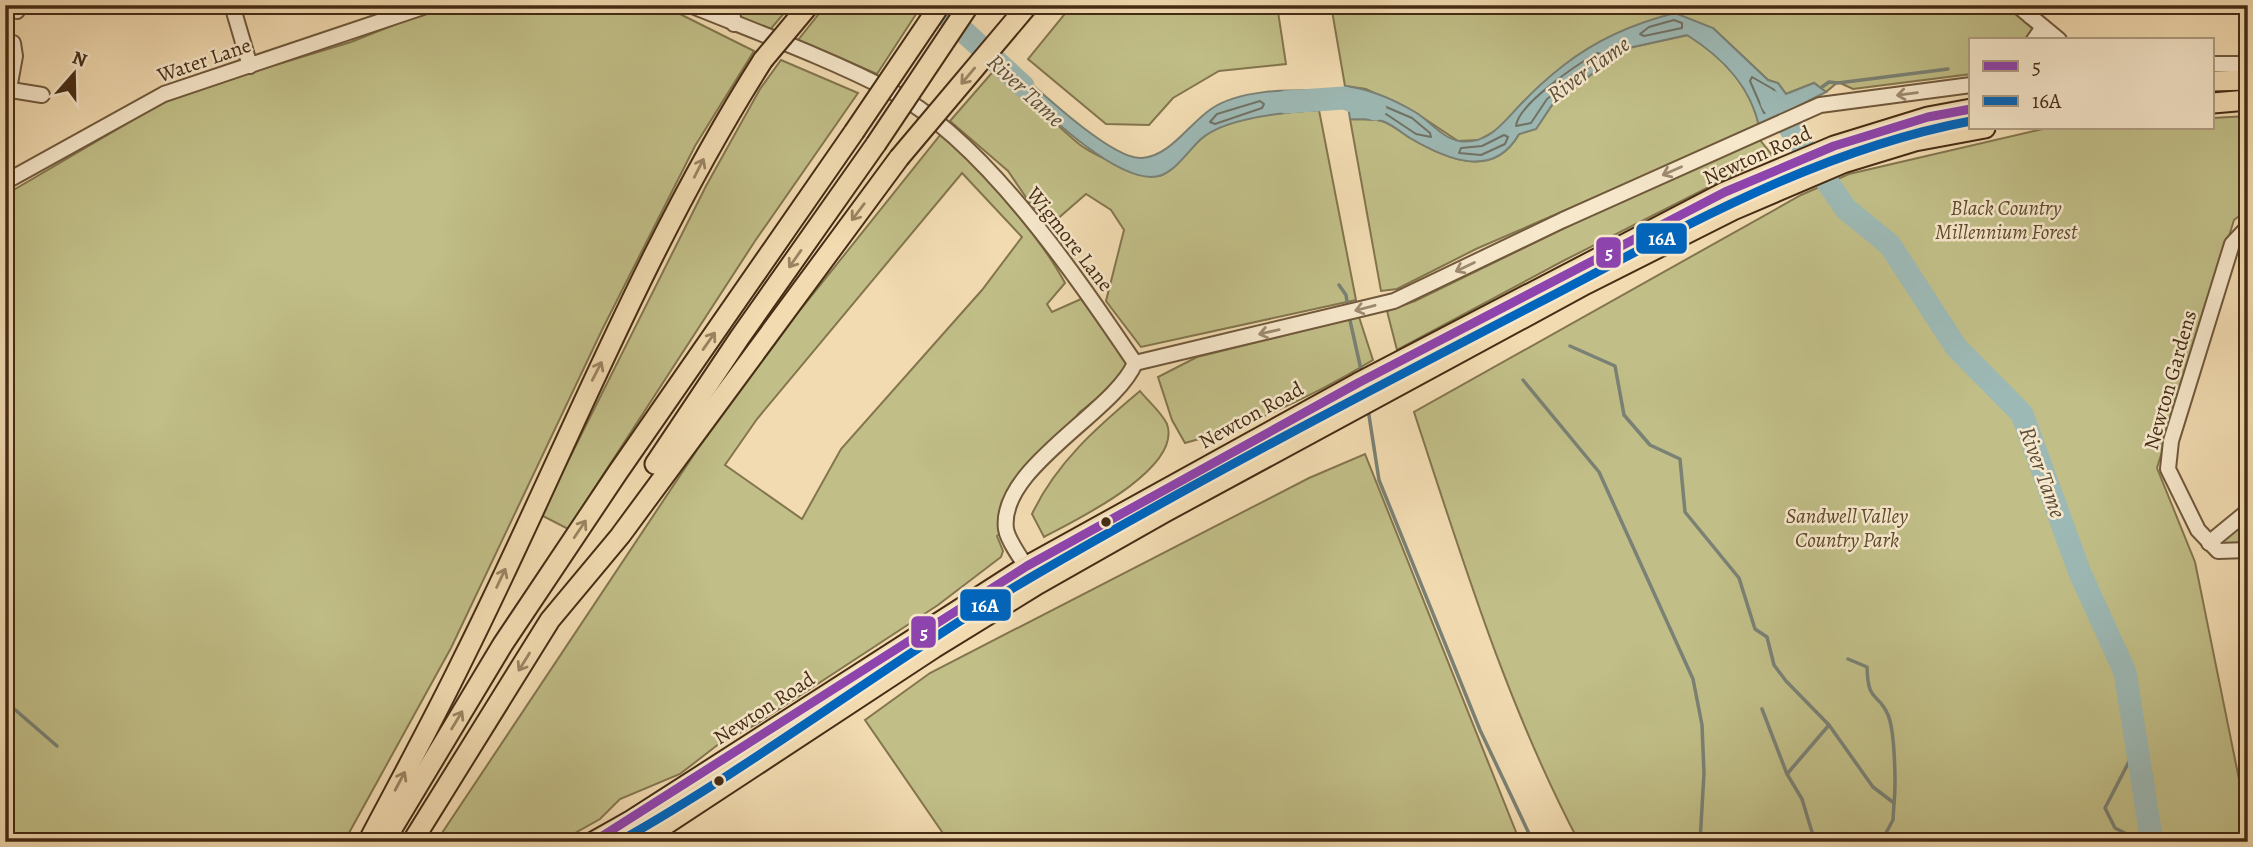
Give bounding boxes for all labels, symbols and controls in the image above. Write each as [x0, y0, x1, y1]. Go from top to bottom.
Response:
water label: River Tame [1541, 29, 1636, 110]
street label: Water Lane [152, 31, 255, 89]
north arrow [38, 38, 108, 108]
legend [1969, 38, 2214, 130]
text: N [69, 44, 91, 74]
water label: River Tame [980, 47, 1071, 134]
text: 5 [2032, 53, 2041, 81]
one-way arrow [960, 67, 976, 85]
one-way arrow [1897, 87, 1919, 100]
text: 16A [2032, 87, 2062, 115]
street label: Newton Road [1698, 118, 1816, 191]
one-way arrow [692, 158, 706, 179]
one-way arrow [1662, 165, 1683, 178]
street label: Wigmore Lane [1020, 180, 1120, 297]
park label: Black Country Millennium Forest [1935, 194, 2078, 246]
one-way arrow [851, 203, 866, 222]
line badge: 16A [1635, 222, 1688, 255]
text: 16A [1648, 226, 1677, 252]
line badge: 5 [1595, 236, 1622, 269]
text: 5 [1605, 240, 1613, 266]
one-way arrow [787, 249, 802, 268]
one-way arrow [1455, 260, 1476, 274]
one-way arrow [1354, 302, 1376, 315]
street label: Newton Gardens [2137, 307, 2203, 453]
one-way arrow [1258, 325, 1281, 339]
one-way arrow [702, 332, 716, 351]
one-way arrow [591, 362, 605, 382]
street label: Newton Road [1194, 374, 1309, 455]
water label: River Tame [2012, 422, 2073, 522]
park label: Sandwell Valley Country Park [1786, 502, 1908, 554]
unlabelled marker [1099, 515, 1113, 529]
one-way arrow [573, 519, 587, 539]
one-way arrow [495, 568, 508, 589]
line badge: 16A [959, 588, 1012, 622]
text: 16A [971, 593, 1000, 619]
line badge: 5 [910, 615, 937, 649]
text: 5 [920, 620, 928, 646]
one-way arrow [516, 652, 531, 671]
street label: Newton Road [708, 664, 821, 751]
one-way arrow [450, 710, 464, 730]
one-way arrow [393, 771, 407, 792]
unlabelled marker [712, 774, 726, 788]

